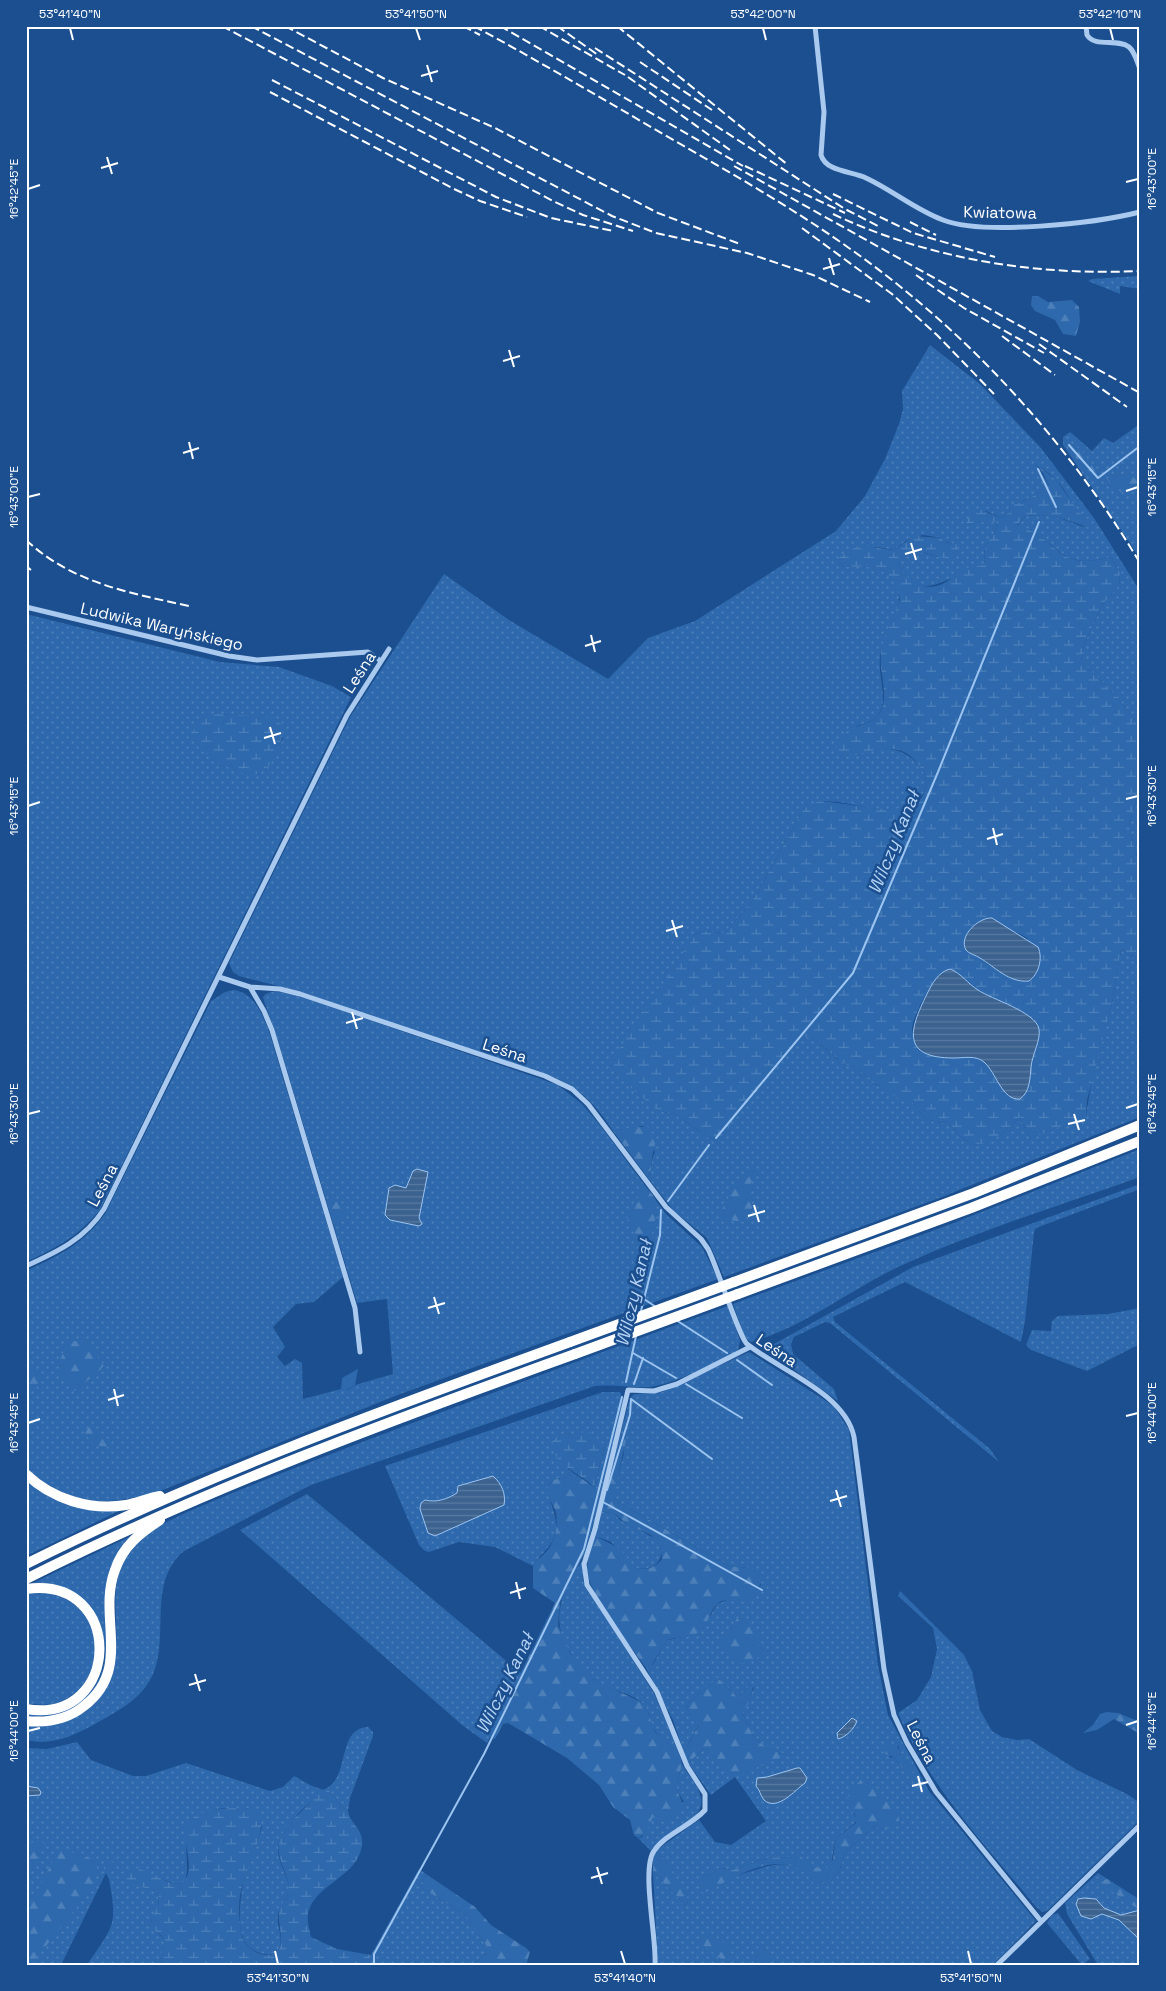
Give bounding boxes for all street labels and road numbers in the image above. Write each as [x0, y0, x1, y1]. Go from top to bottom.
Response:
street label: Kwiatowa [963, 201, 1037, 224]
street label: Ludwika Waryńskiego [78, 598, 245, 655]
street label: Leśna [338, 647, 381, 697]
street label: Leśna [480, 1033, 530, 1068]
street label: Leśna [82, 1160, 122, 1210]
street label: Leśna [752, 1329, 801, 1372]
street label: Leśna [902, 1717, 941, 1767]

